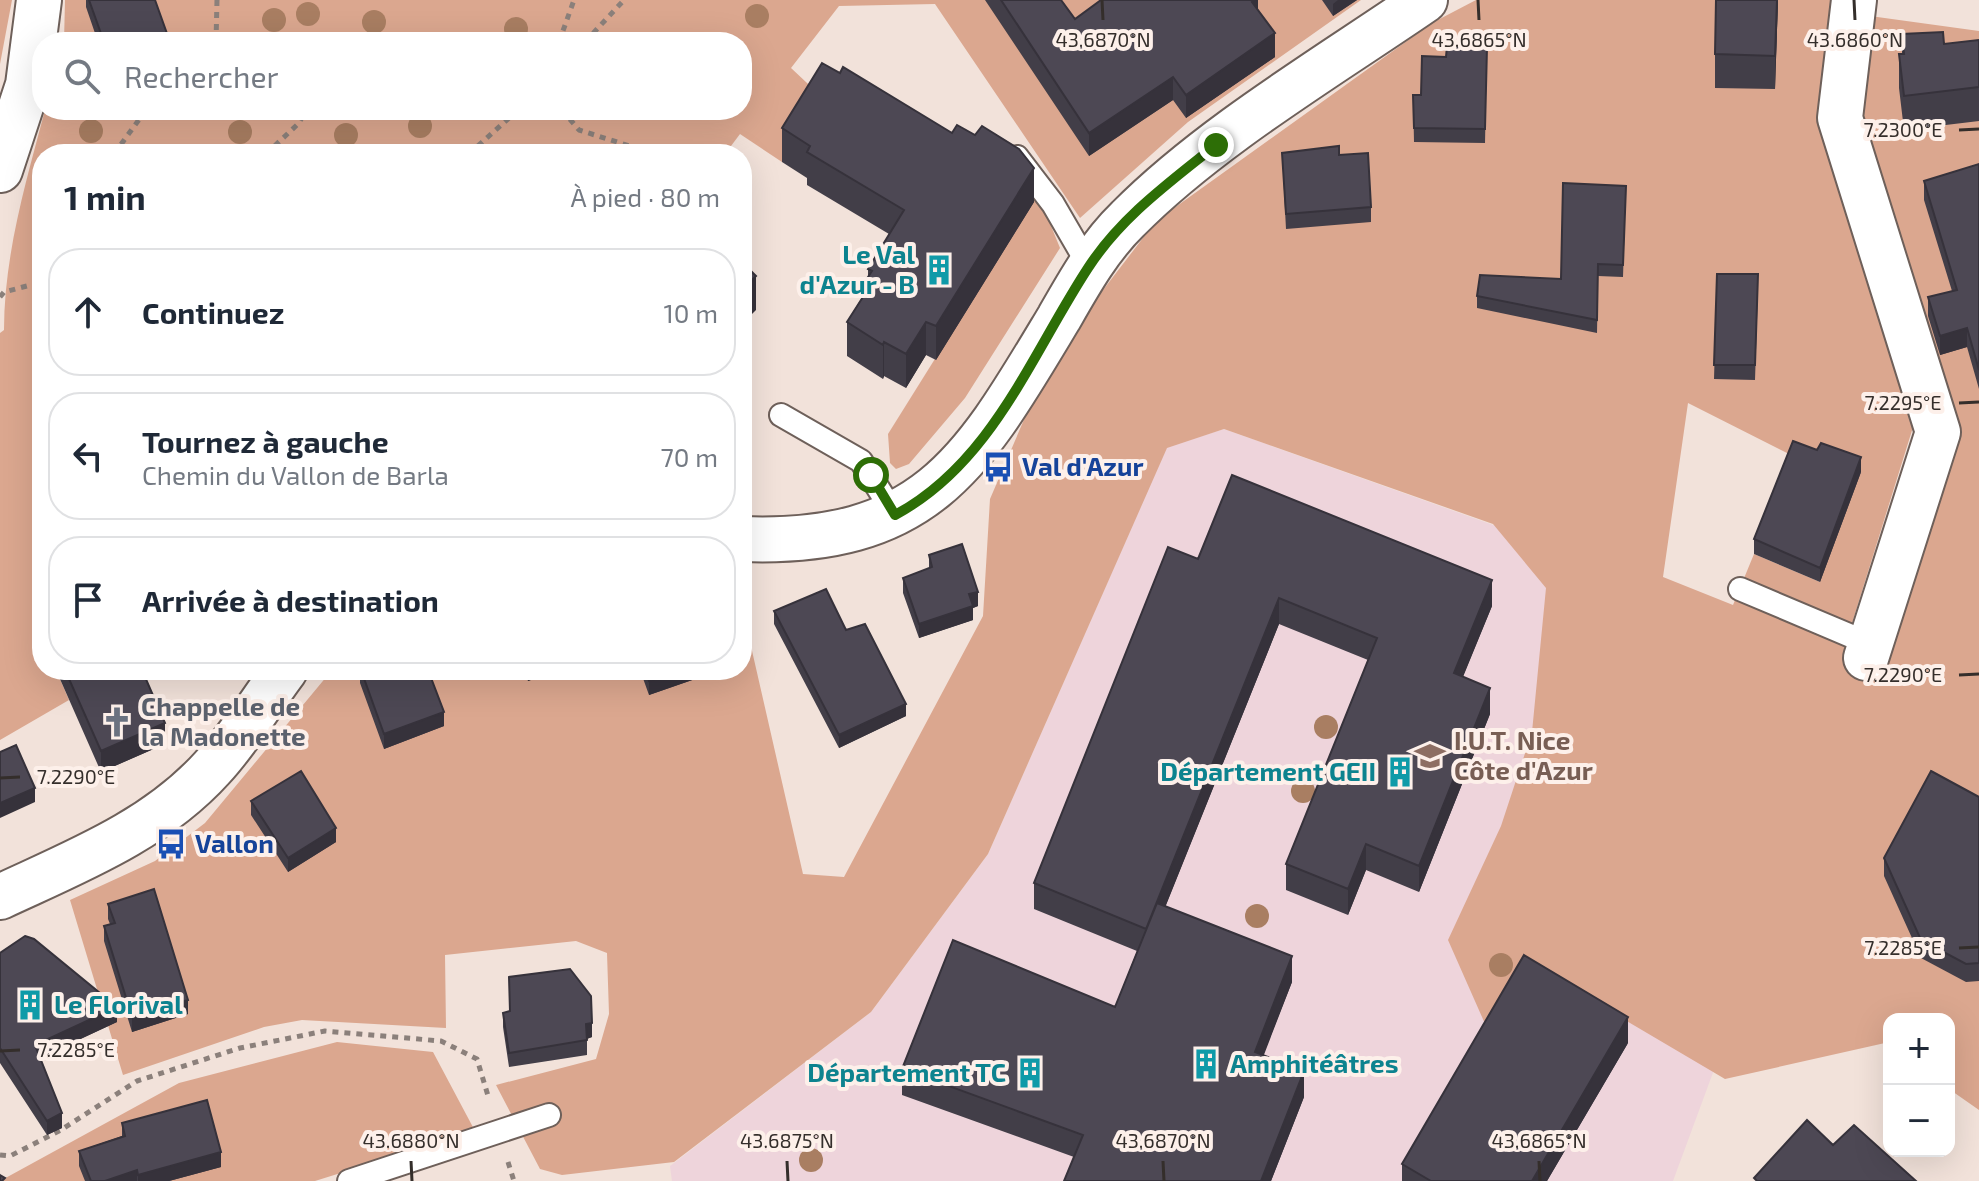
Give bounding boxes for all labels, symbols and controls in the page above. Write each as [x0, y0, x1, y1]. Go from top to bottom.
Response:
text: 43.6870°N [1055, 27, 1151, 51]
text: 43.6865°N [1431, 27, 1527, 51]
text: 43.6860°N [1807, 27, 1903, 51]
search box [32, 32, 752, 120]
icon: search [60, 54, 104, 98]
text: Rechercher [124, 58, 279, 94]
text: 7.2300°E [1864, 117, 1942, 141]
route end [1198, 127, 1234, 163]
text: 1 min [64, 176, 146, 217]
text: À pied · 80 m [570, 181, 720, 212]
place label: Le Val d'Azur - B [800, 238, 915, 299]
building icon: Le Val d'Azur - B [922, 253, 956, 287]
icon: ahead [66, 290, 110, 334]
text: Continuez [142, 294, 284, 330]
text: 10 m [663, 297, 718, 328]
text: 7.2295°E [1865, 390, 1942, 414]
text: Tournez à gauche [142, 423, 389, 459]
icon: left [66, 434, 110, 478]
text: 70 m [660, 441, 718, 472]
bus stop icon: Val d'Azur [981, 450, 1015, 484]
place label: Val d'Azur [1022, 450, 1144, 481]
route start [853, 457, 889, 493]
text: Chemin du Vallon de Barla [142, 459, 449, 490]
icon: arrive [66, 578, 110, 622]
text: Arrivée à destination [142, 582, 439, 618]
text: 7.2290°E [1864, 662, 1942, 686]
place label: Chappelle de la Madonette [141, 690, 306, 751]
church icon: Chappelle de la Madonette [100, 705, 134, 739]
place label: I.U.T. Nice Côte d'Azur [1454, 724, 1593, 785]
school or university icon: I.U.T. Nice Côte d'Azur [1413, 739, 1447, 773]
place label: Département GEII [1160, 755, 1376, 786]
building icon: Département GEII [1383, 755, 1417, 789]
text: 7.2290°E [37, 764, 115, 788]
bus stop icon: Vallon [154, 827, 188, 861]
place label: Vallon [195, 827, 274, 858]
text: 7.2285°E [1864, 935, 1942, 959]
building icon: Le Florival [13, 988, 47, 1022]
place label: Le Florival [54, 988, 183, 1019]
map controls [1883, 1013, 1955, 1157]
button: + [1883, 1013, 1955, 1085]
text: 7.2285°E [37, 1037, 115, 1061]
building icon: Amphitéâtres [1189, 1047, 1223, 1081]
place label: Amphitéâtres [1230, 1047, 1398, 1078]
place label: Département TC [807, 1056, 1006, 1087]
building icon: Département TC [1013, 1056, 1047, 1090]
button: − [1883, 1085, 1955, 1157]
text: 43.6880°N [362, 1128, 460, 1152]
text: 43.6875°N [740, 1128, 834, 1152]
text: 43.6870°N [1115, 1128, 1211, 1152]
text: 43.6865°N [1491, 1128, 1587, 1152]

